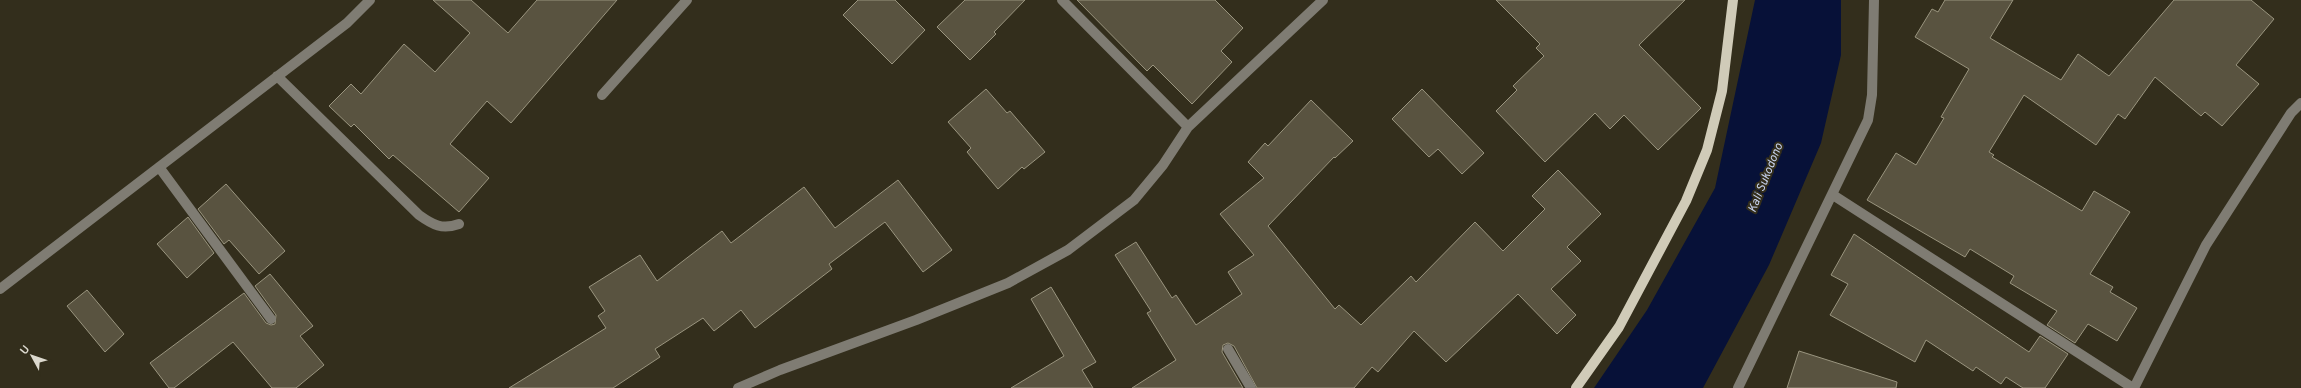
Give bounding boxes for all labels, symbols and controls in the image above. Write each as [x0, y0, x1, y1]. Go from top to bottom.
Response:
water label: Kali Sukodono [1745, 140, 1787, 215]
north arrow [12, 336, 52, 376]
text: U [17, 343, 33, 358]

